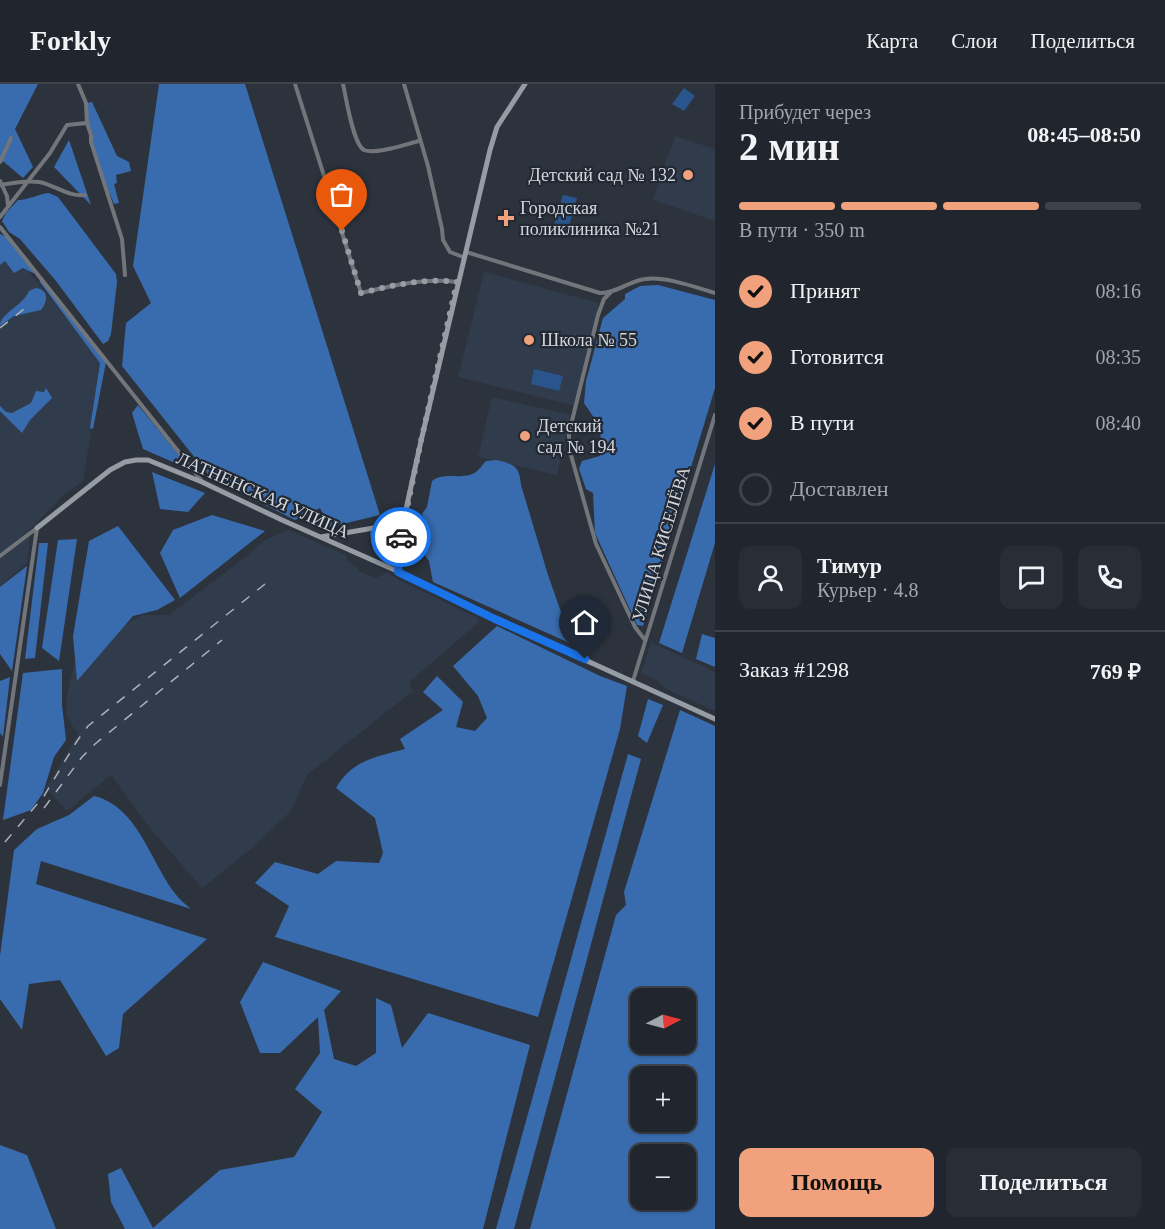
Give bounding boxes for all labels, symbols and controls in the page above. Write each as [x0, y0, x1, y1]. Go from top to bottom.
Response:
text: Forkly [30, 25, 111, 56]
text: Карта [866, 29, 918, 53]
text: Слои [951, 29, 997, 53]
text: Поделиться [1030, 29, 1135, 53]
text: Прибудет через [739, 101, 871, 123]
text: 08:45–08:50 [1027, 122, 1141, 147]
text: 2 мин [739, 125, 840, 168]
place label: Детский сад № 132 [528, 165, 676, 185]
marker: Детский сад № 132 [681, 168, 695, 182]
pin [316, 169, 367, 231]
icon: bag [325, 178, 358, 211]
place label: Городская поликлиника №21 [520, 198, 660, 239]
marker: Городская поликлиника №21 [497, 209, 515, 227]
text: В пути · 350 m [739, 219, 865, 241]
icon: check [739, 275, 772, 308]
text: Принят [790, 278, 860, 303]
text: 08:16 [1095, 280, 1141, 302]
place label: Школа № 55 [541, 330, 637, 350]
marker: Школа № 55 [522, 333, 536, 347]
icon: check [739, 341, 772, 374]
text: Готовится [790, 344, 884, 369]
text: 08:35 [1095, 346, 1141, 368]
icon: check [739, 407, 772, 440]
text: В пути [790, 410, 854, 435]
text: 08:40 [1095, 412, 1141, 434]
place label: Детский сад № 194 [537, 416, 616, 457]
marker: Детский сад № 194 [518, 429, 532, 443]
street label: ЛАТНЕНСКАЯ УЛИЦА [173, 448, 353, 542]
street label: УЛИЦА КИСЕЛЁВА [628, 464, 694, 624]
text: Доставлен [790, 476, 889, 501]
courier [371, 507, 431, 567]
icon: car [385, 521, 418, 554]
button: person [739, 546, 802, 609]
button: chat [1000, 546, 1063, 609]
button: phone [1078, 546, 1141, 609]
text: Тимур [817, 553, 882, 578]
text: Курьер · 4.8 [817, 579, 919, 601]
pin [559, 597, 610, 659]
icon: home [568, 606, 601, 639]
text: Заказ #1298 [739, 657, 849, 682]
text: 769 ₽ [1090, 659, 1141, 684]
north arrow [630, 988, 696, 1054]
map controls [630, 988, 696, 1210]
button: + [630, 1066, 696, 1132]
button: − [630, 1144, 696, 1210]
button: Помощь [739, 1148, 934, 1217]
button: Поделиться [946, 1148, 1141, 1217]

